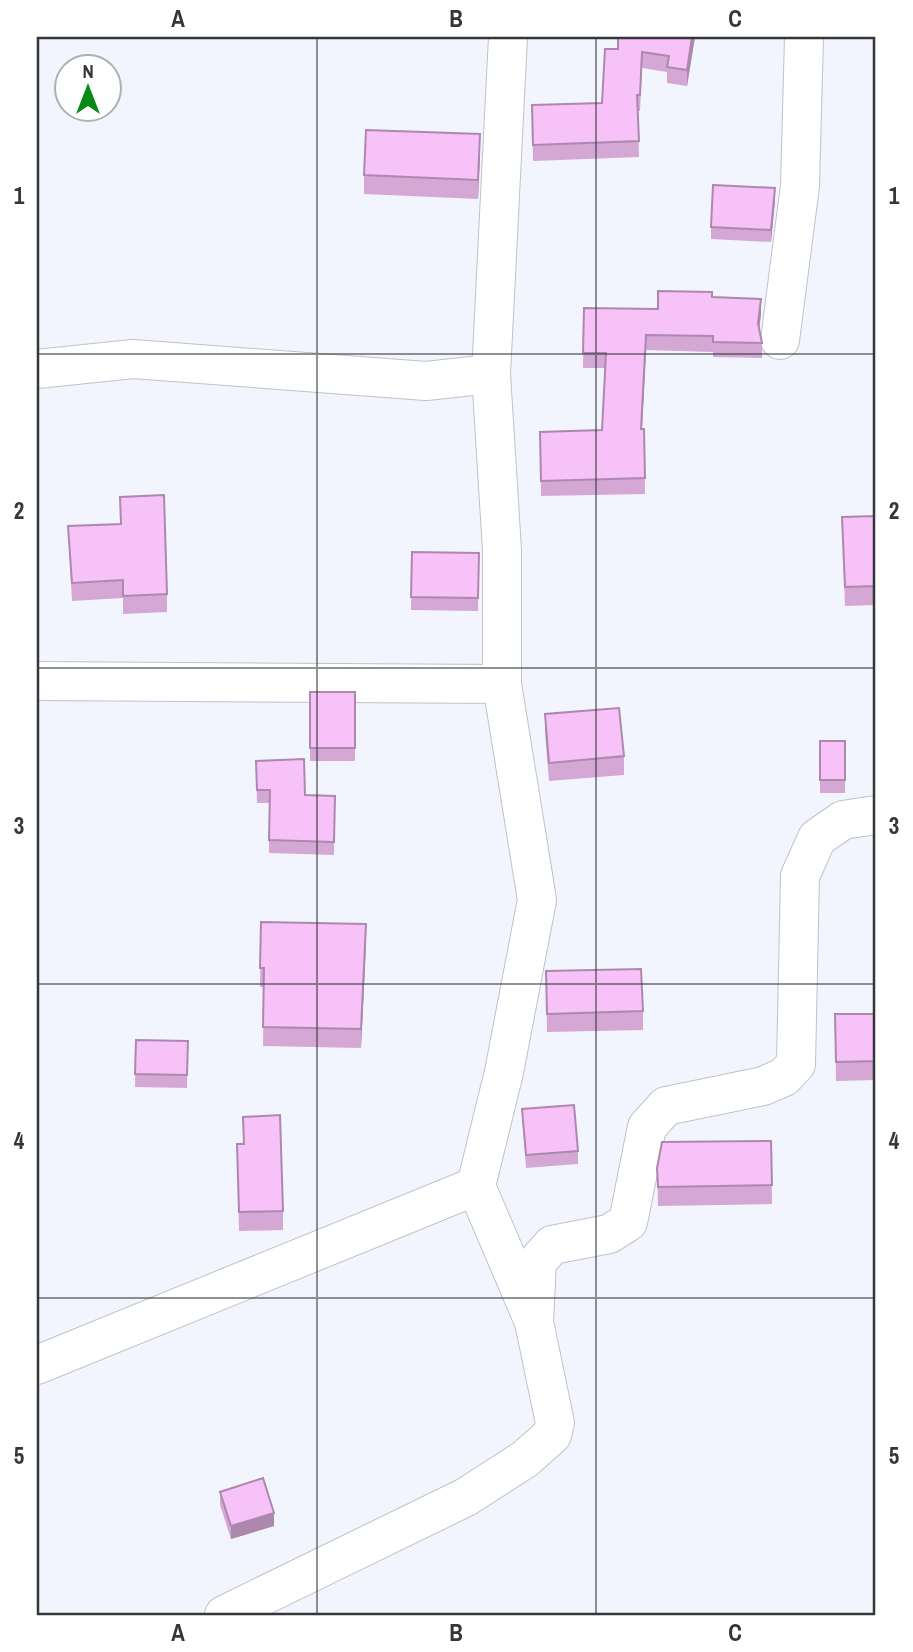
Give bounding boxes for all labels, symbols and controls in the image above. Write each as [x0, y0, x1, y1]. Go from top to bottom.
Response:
text: A [171, 3, 185, 34]
text: B [449, 3, 463, 34]
text: C [728, 3, 742, 34]
north arrow [52, 52, 122, 122]
text: N [82, 58, 94, 84]
text: 1 [14, 180, 25, 211]
text: 1 [889, 180, 900, 211]
text: 2 [14, 495, 24, 526]
text: 2 [889, 495, 899, 526]
text: 3 [14, 810, 24, 841]
text: 3 [889, 810, 899, 841]
text: 4 [14, 1125, 25, 1156]
text: 4 [889, 1125, 900, 1156]
text: 5 [14, 1440, 24, 1471]
text: 5 [889, 1440, 899, 1471]
text: A [171, 1617, 185, 1648]
text: B [449, 1617, 463, 1648]
text: C [728, 1617, 742, 1648]

